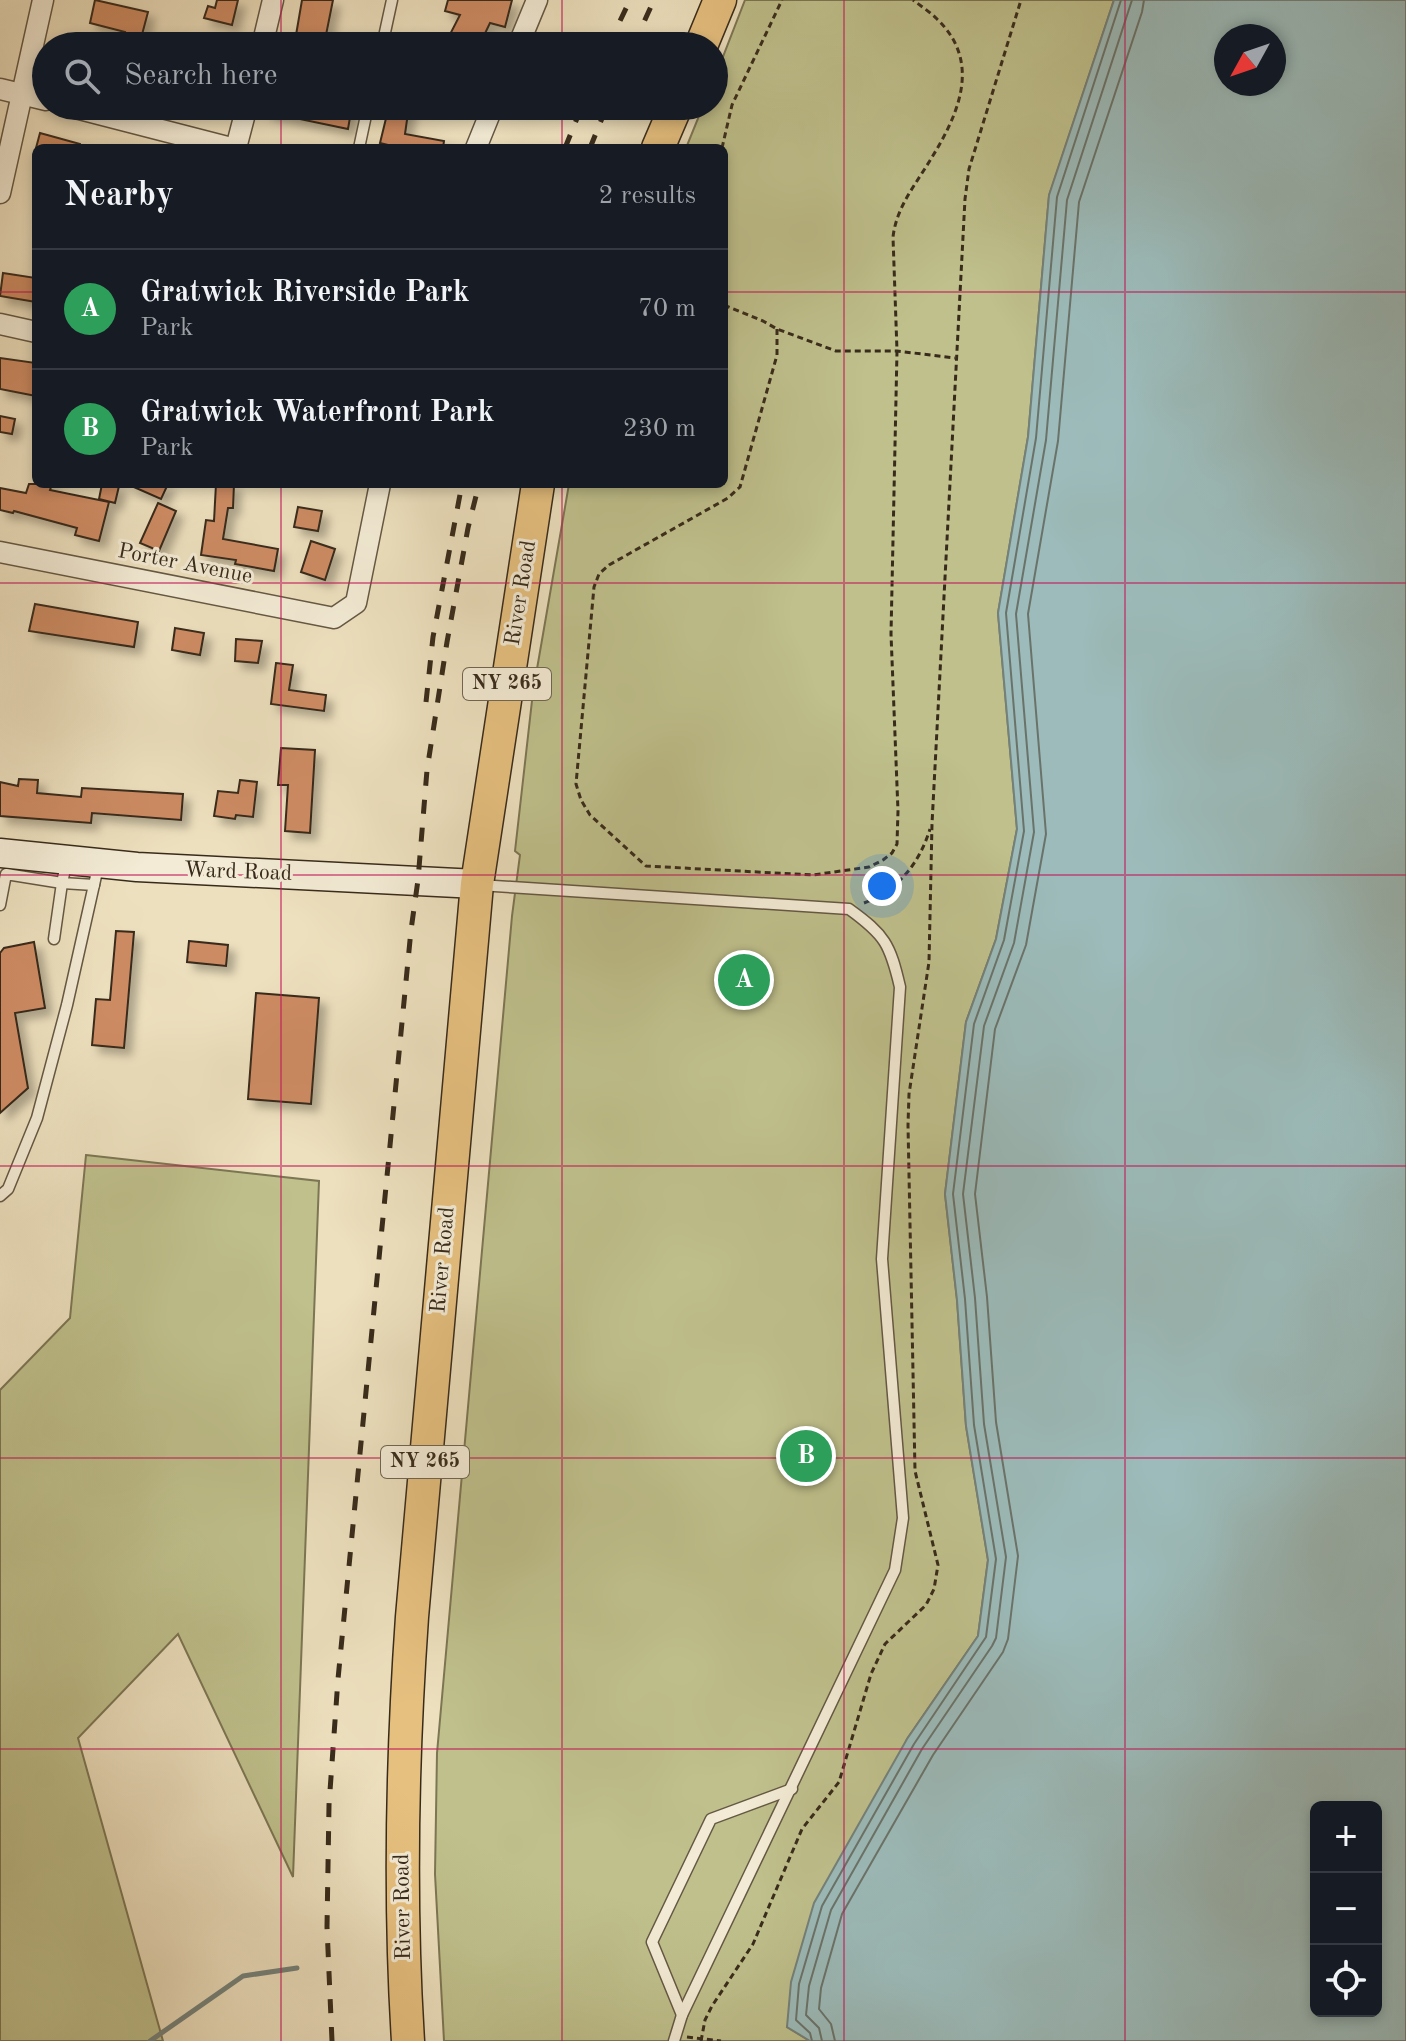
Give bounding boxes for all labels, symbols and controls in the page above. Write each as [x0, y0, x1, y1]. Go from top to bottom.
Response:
north arrow [1214, 24, 1286, 96]
search box [32, 32, 728, 120]
icon: search [60, 54, 104, 98]
text: Search here [124, 61, 278, 91]
text: Nearby [64, 179, 174, 213]
text: 2 results [598, 183, 696, 209]
text: Gratwick Riverside Park [140, 278, 470, 308]
text: A [80, 296, 100, 322]
text: 70 m [638, 296, 696, 322]
text: Park [140, 315, 194, 341]
text: Gratwick Waterfront Park [140, 398, 494, 428]
text: B [81, 416, 99, 442]
text: 230 m [623, 416, 696, 442]
text: Park [140, 435, 194, 461]
street label: River Road [502, 539, 540, 647]
street label: Porter Avenue [116, 540, 254, 588]
road number: NY 265 [463, 668, 551, 700]
street label: Ward Road [184, 859, 292, 885]
your location [862, 866, 902, 906]
pin: A [718, 950, 770, 1010]
street label: River Road [427, 1206, 459, 1314]
pin: B [780, 1426, 832, 1486]
road number: NY 265 [381, 1446, 469, 1478]
map controls [1310, 1801, 1382, 2017]
button: + [1310, 1801, 1382, 1873]
street label: River Road [391, 1854, 415, 1960]
button: − [1310, 1873, 1382, 1945]
button: locate [1310, 1945, 1382, 2017]

